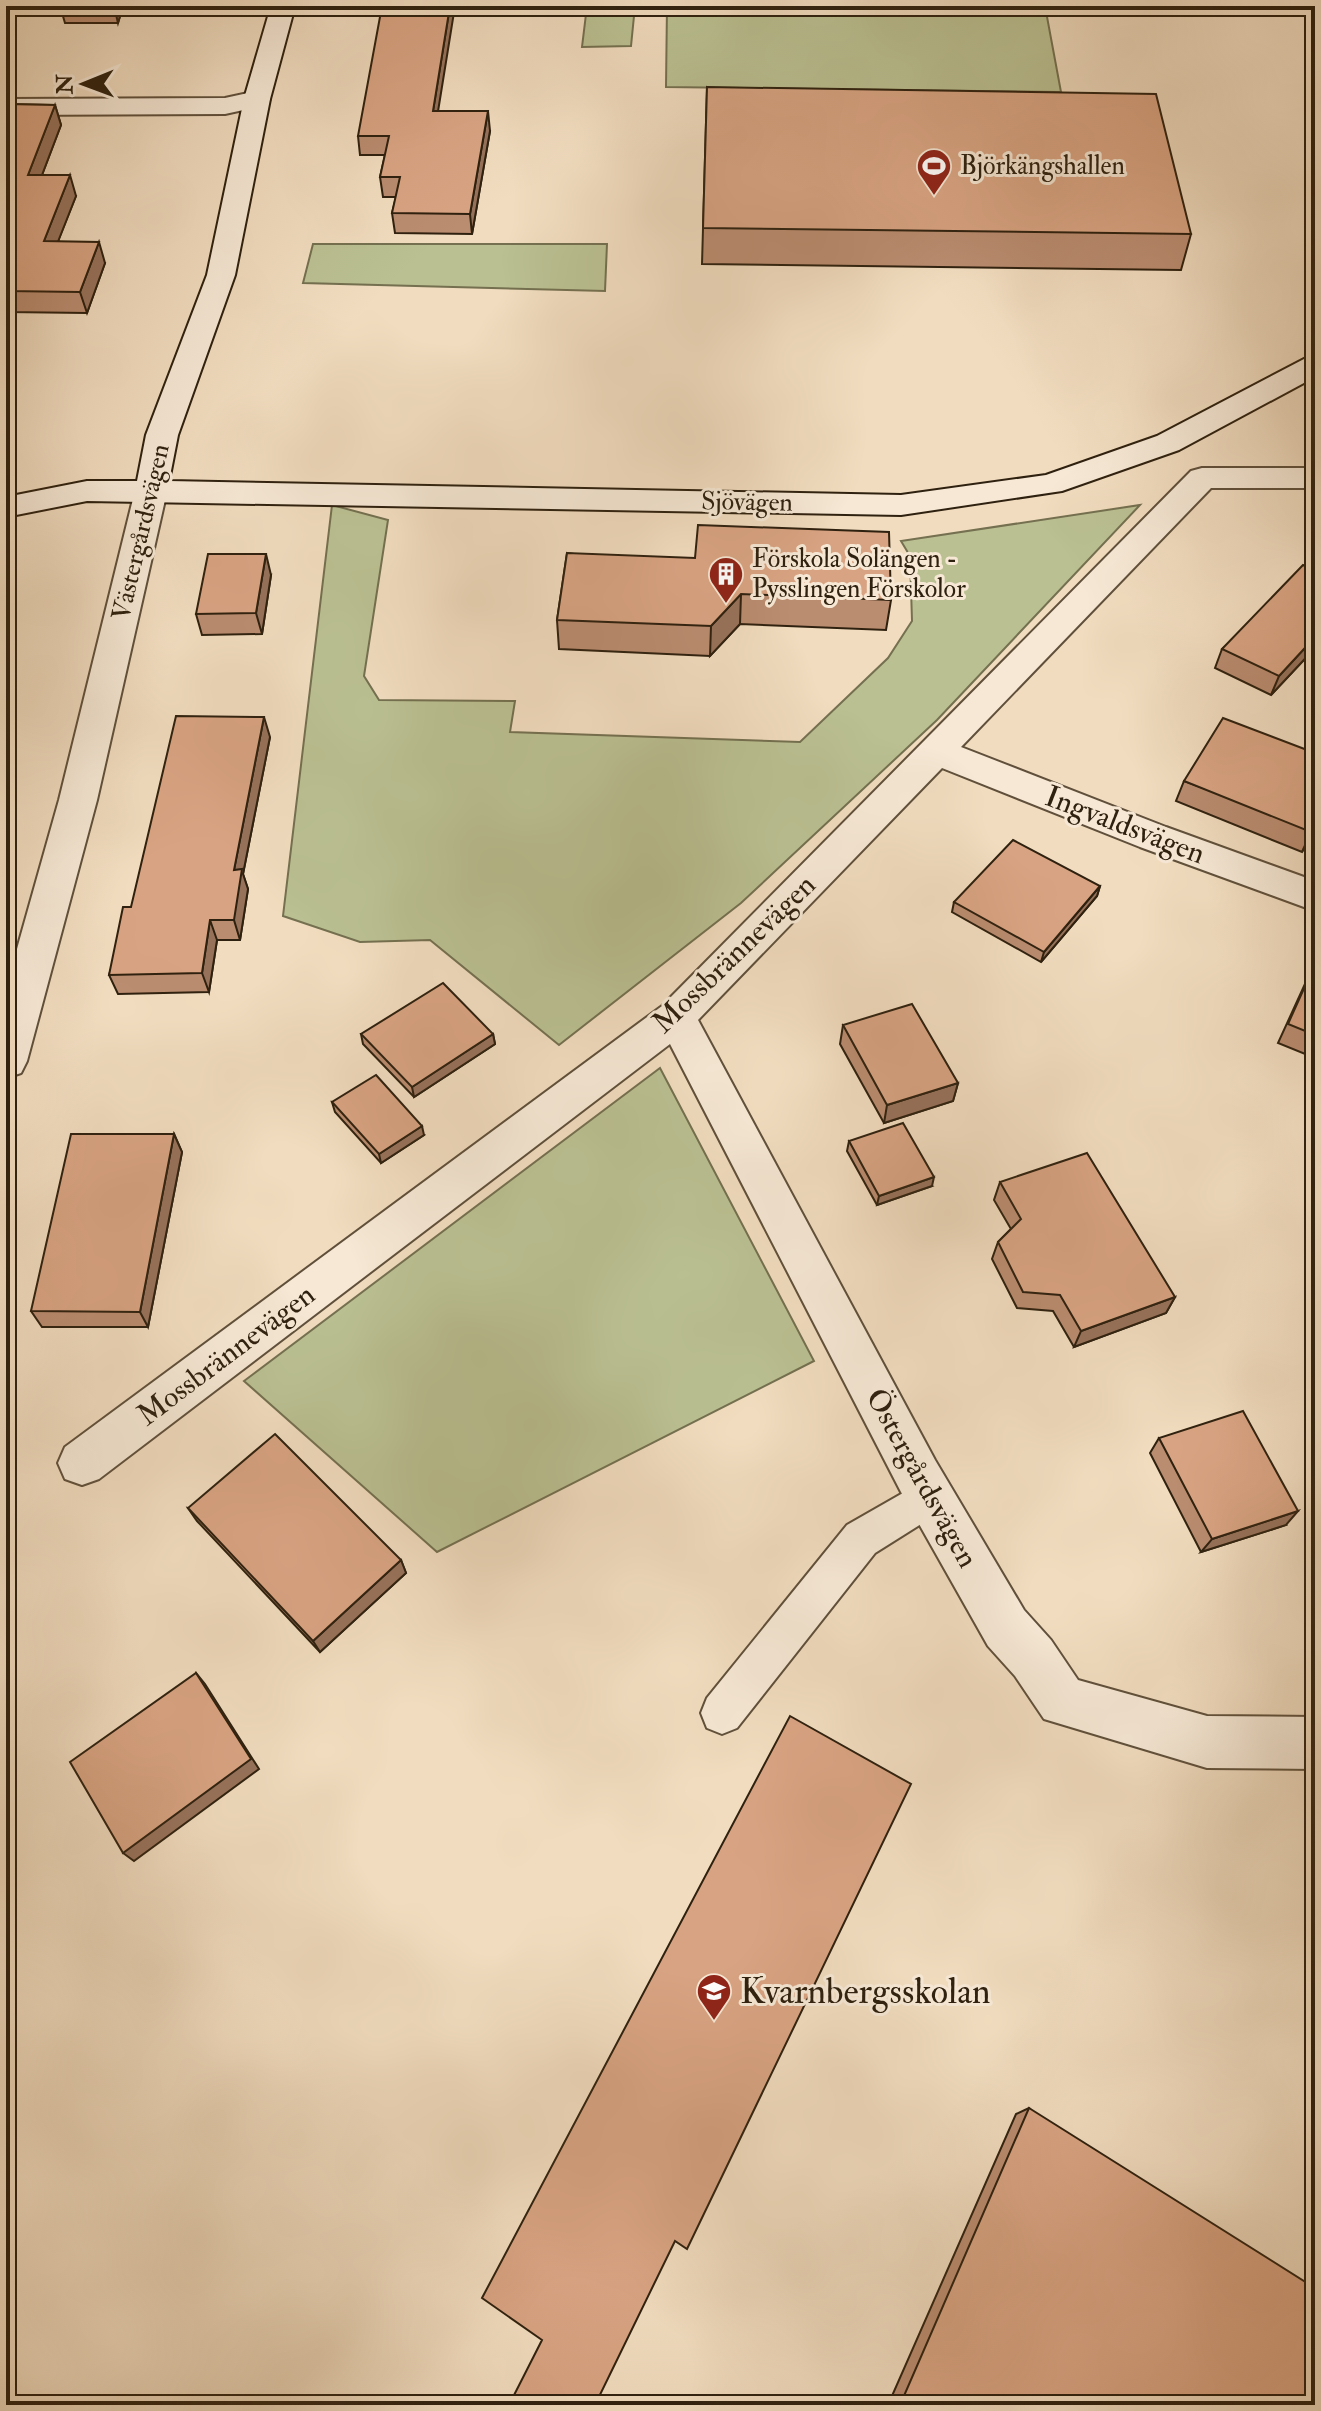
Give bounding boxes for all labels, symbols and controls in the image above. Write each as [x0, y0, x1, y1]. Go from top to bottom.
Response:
north arrow [44, 44, 124, 124]
text: N [51, 74, 79, 95]
sports icon: Björkängshallen [915, 147, 953, 197]
place label: Björkängshallen [960, 150, 1125, 182]
street label: Västergårdsvägen [105, 441, 177, 623]
street label: Sjövägen [701, 485, 793, 519]
place label: Förskola Solängen - Pysslingen Förskolor [752, 543, 966, 605]
building icon: Förskola Solängen - Pysslingen Förskolor [707, 555, 745, 605]
street label: Ingvaldsvägen [1040, 778, 1210, 872]
street label: Mossbrännevägen [645, 867, 823, 1041]
street label: Mossbrännevägen [130, 1276, 322, 1434]
street label: Östergårdsvägen [858, 1382, 986, 1574]
place label: Kvarnbergsskolan [740, 1969, 991, 2014]
school or university icon: Kvarnbergsskolan [695, 1972, 733, 2022]

